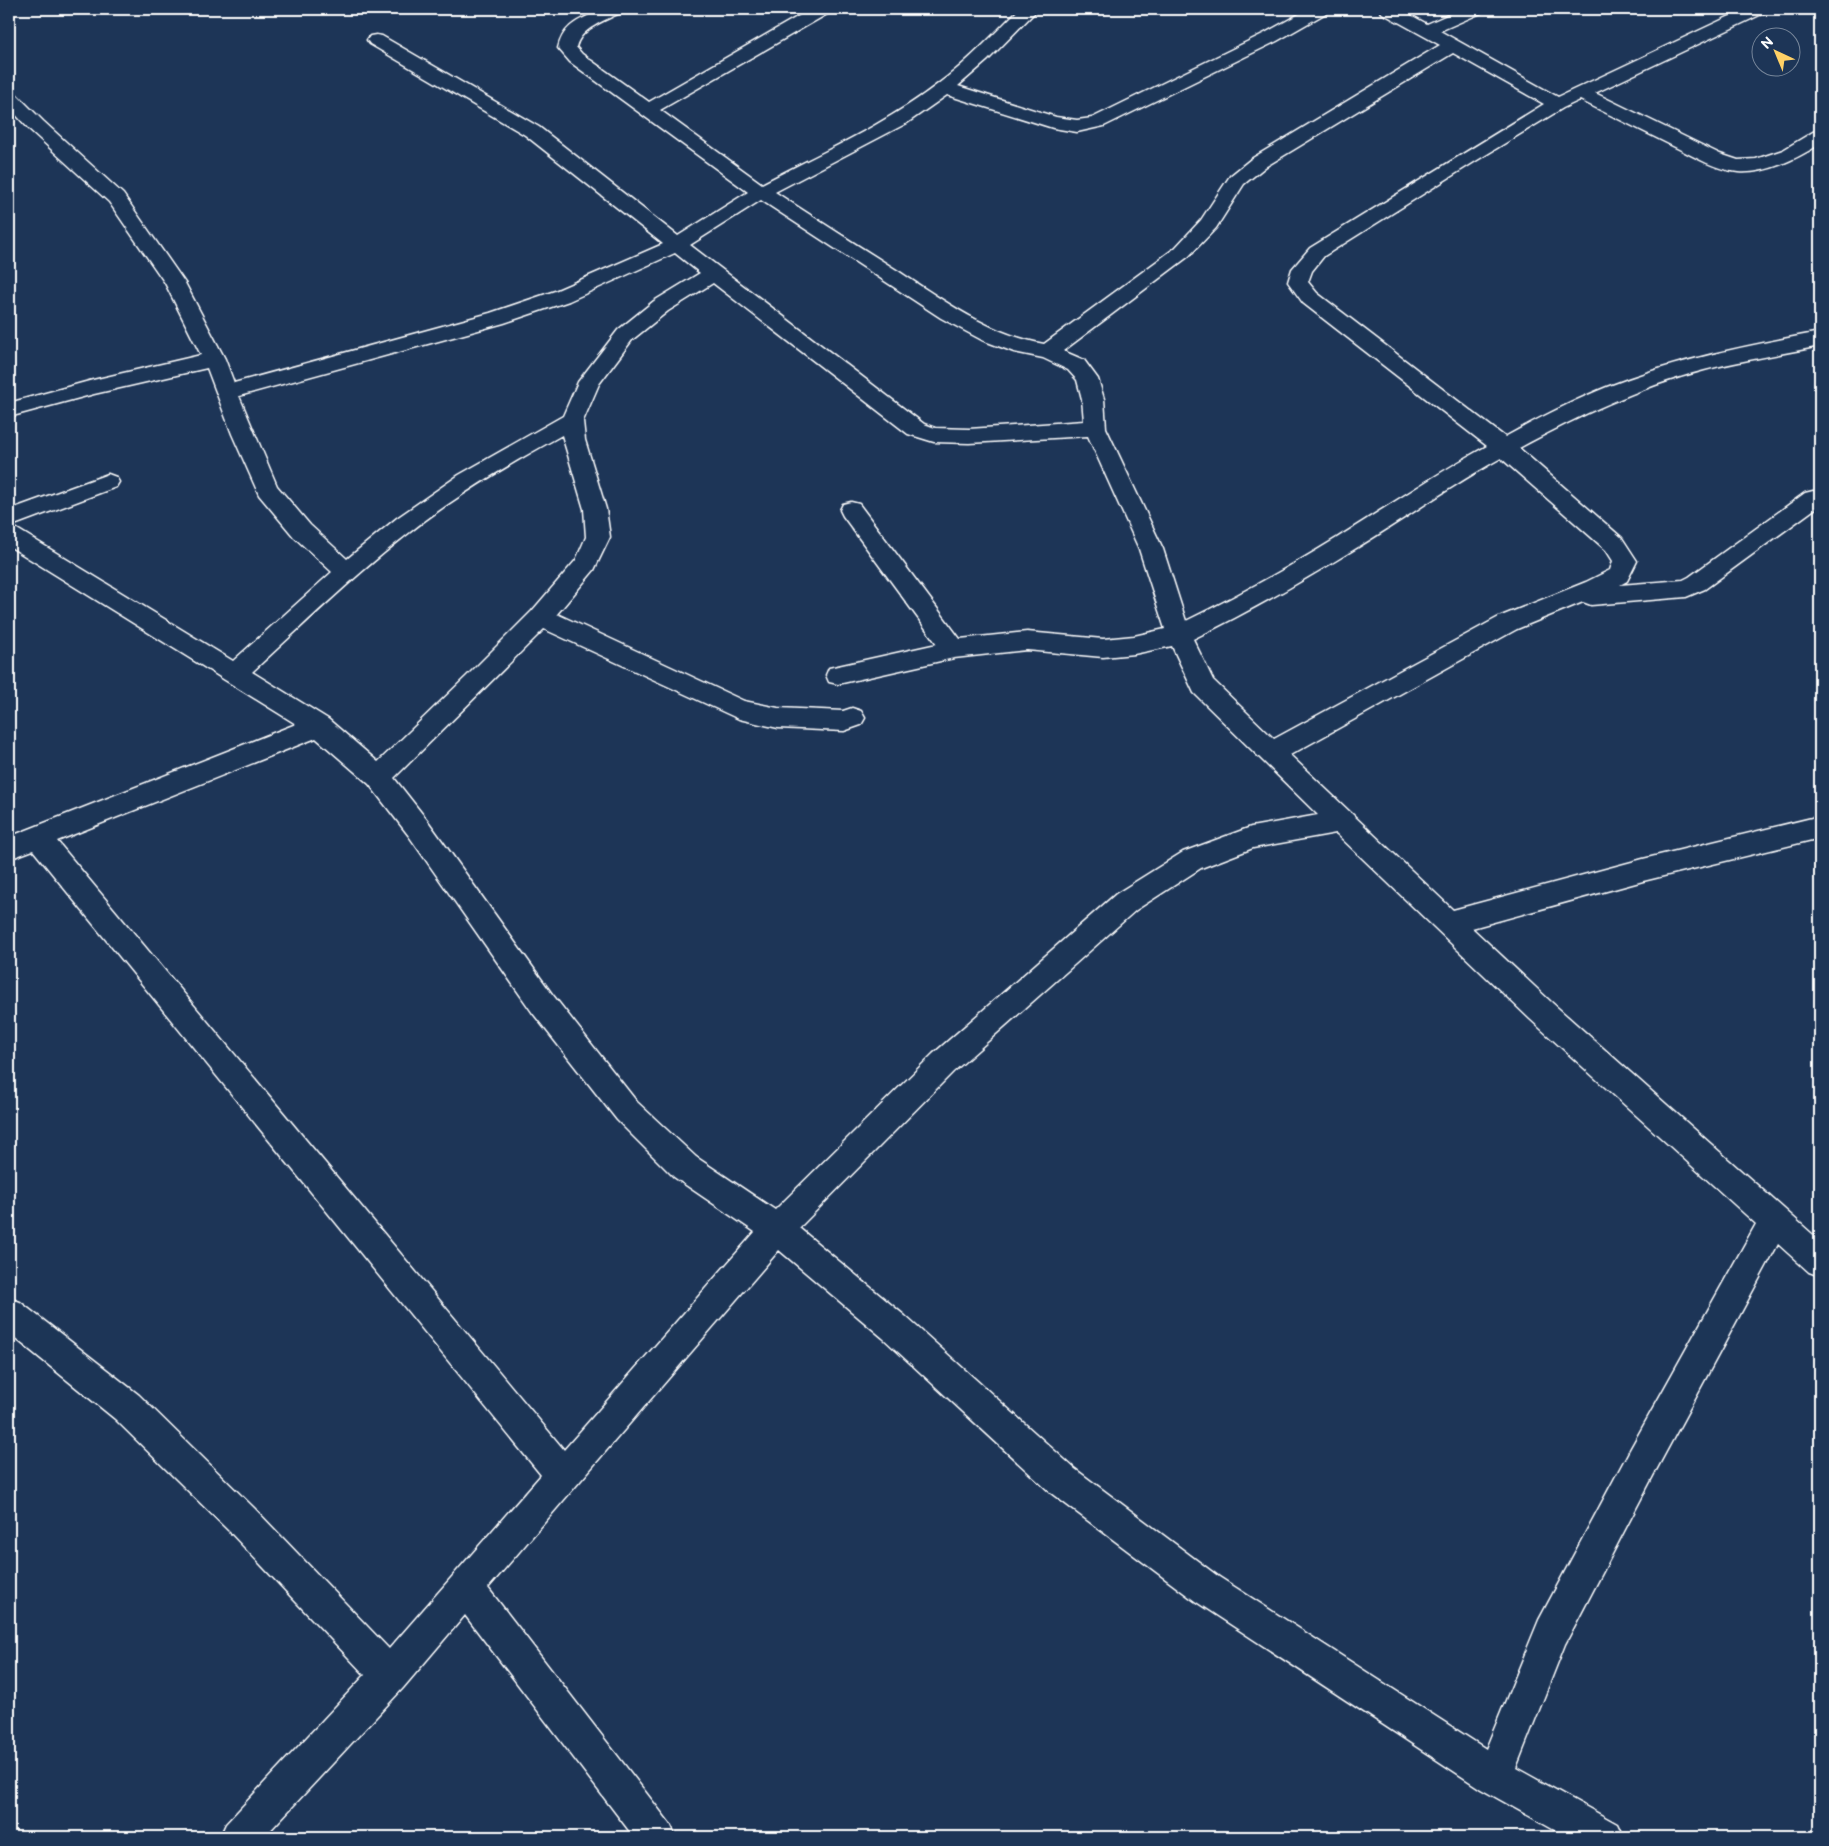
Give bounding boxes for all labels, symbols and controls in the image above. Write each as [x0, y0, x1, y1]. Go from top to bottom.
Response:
north arrow [1752, 28, 1802, 78]
text: N [1758, 33, 1777, 53]

